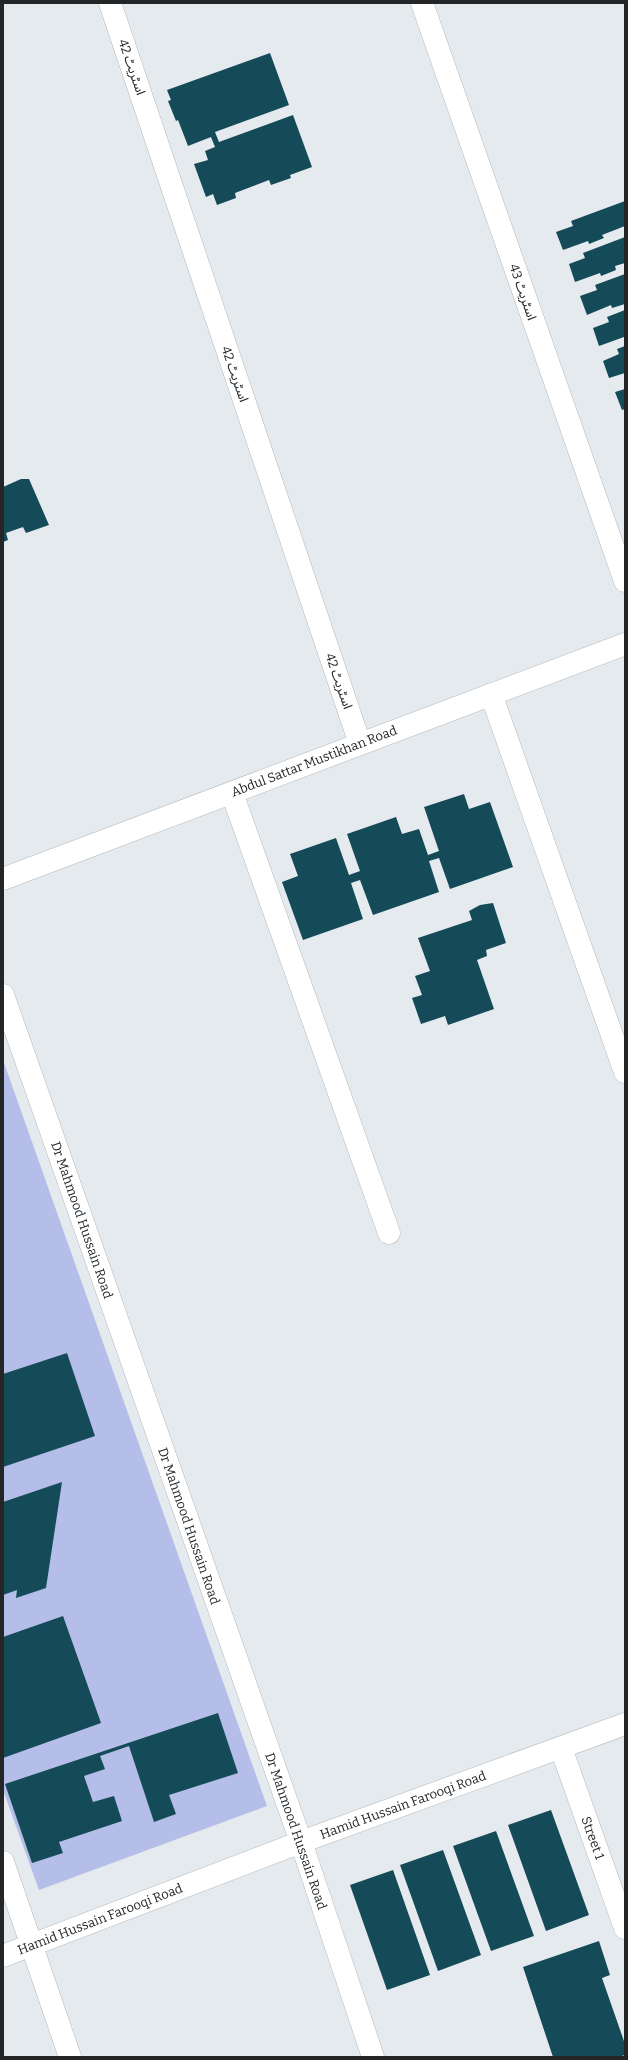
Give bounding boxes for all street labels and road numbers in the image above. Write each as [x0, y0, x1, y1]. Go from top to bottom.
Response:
street label: اسٹریٹ 42 [115, 37, 149, 97]
street label: اسٹریٹ 43 [506, 262, 540, 322]
street label: اسٹریٹ 42 [218, 344, 252, 404]
street label: اسٹریٹ 42 [322, 651, 356, 711]
street label: Abdul Sattar Mustikhan Road [229, 722, 399, 800]
street label: Dr Mahmood Hussain Road [48, 1140, 116, 1301]
street label: Dr Mahmood Hussain Road [155, 1446, 223, 1607]
street label: Dr Mahmood Hussain Road [262, 1751, 330, 1912]
street label: Hamid Hussain Farooqi Road [318, 1768, 488, 1842]
street label: Street 1 [578, 1814, 608, 1862]
street label: Hamid Hussain Farooqi Road [15, 1880, 185, 1957]

